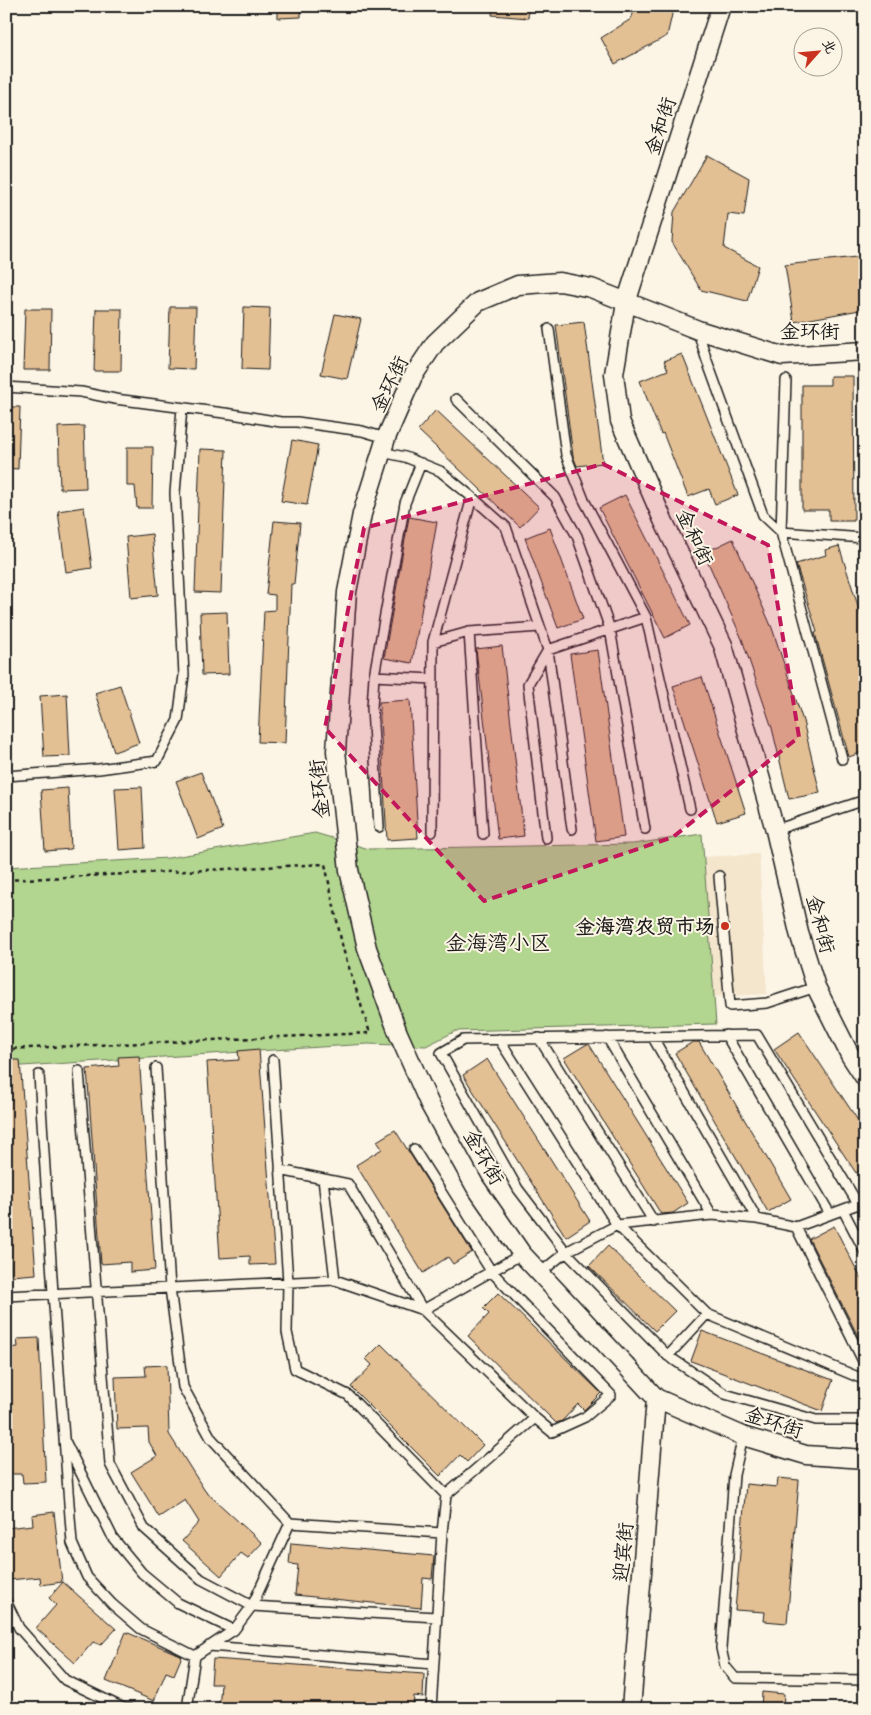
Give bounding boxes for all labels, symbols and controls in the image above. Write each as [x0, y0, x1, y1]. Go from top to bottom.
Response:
north arrow [794, 28, 844, 78]
text: 北 [817, 36, 840, 57]
street label: 金和街 [639, 94, 684, 159]
street label: 金环街 [780, 319, 840, 346]
street label: 金环街 [365, 352, 416, 418]
street label: 金和街 [669, 505, 719, 571]
street label: 金环街 [304, 758, 337, 820]
street label: 金和街 [799, 892, 840, 957]
place label: 金海湾农贸市场 [575, 914, 715, 941]
marker: 金海湾农贸市场 [719, 920, 731, 932]
district label: 金海湾小区 [446, 930, 551, 958]
street label: 金环街 [456, 1125, 509, 1190]
street label: 金环街 [741, 1401, 806, 1446]
street label: 迎宾街 [608, 1521, 641, 1583]

